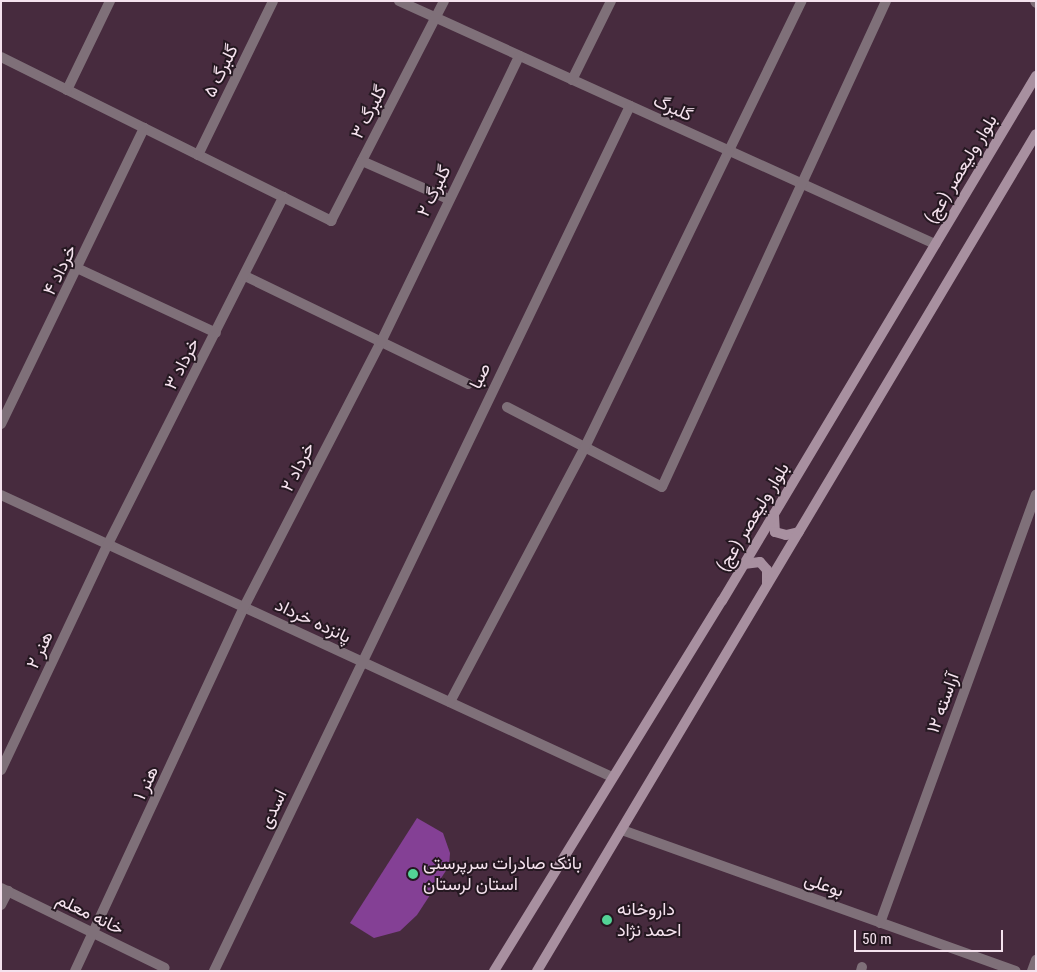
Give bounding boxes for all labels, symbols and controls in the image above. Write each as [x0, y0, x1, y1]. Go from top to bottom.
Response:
street label: گلبرگ ۵ [199, 41, 243, 101]
street label: گلبرگ ۳ [346, 82, 392, 142]
street label: گلبرگ [650, 90, 696, 126]
street label: بلوار ولیعصر (عج) [920, 111, 1002, 227]
street label: گلبرگ ۲ [412, 162, 456, 220]
street label: خرداد ۴ [39, 241, 81, 299]
street label: خرداد ۳ [160, 335, 204, 393]
street label: صبا [465, 360, 495, 392]
street label: خرداد ۲ [276, 439, 320, 495]
street label: بلوار ولیعصر (عج) [712, 459, 794, 575]
street label: پانزده خرداد [272, 594, 354, 648]
street label: هنر ۲ [22, 628, 58, 672]
street label: ۱۲ آراسته [922, 670, 964, 736]
street label: هنر ۱ [129, 763, 163, 803]
street label: اسدی [254, 786, 292, 832]
place label: بانک صادرات سرپرستی استان لرستان [423, 853, 582, 896]
marker: بانک صادرات سرپرستی استان لرستان [407, 868, 419, 880]
street label: بوعلی [801, 868, 847, 902]
street label: خانه معلم [53, 888, 127, 940]
place label: داروخانه احمد نژاد [617, 899, 681, 942]
marker: داروخانه احمد نژاد [601, 914, 613, 926]
scale bar [857, 920, 1006, 952]
text: 50 m [862, 930, 892, 948]

